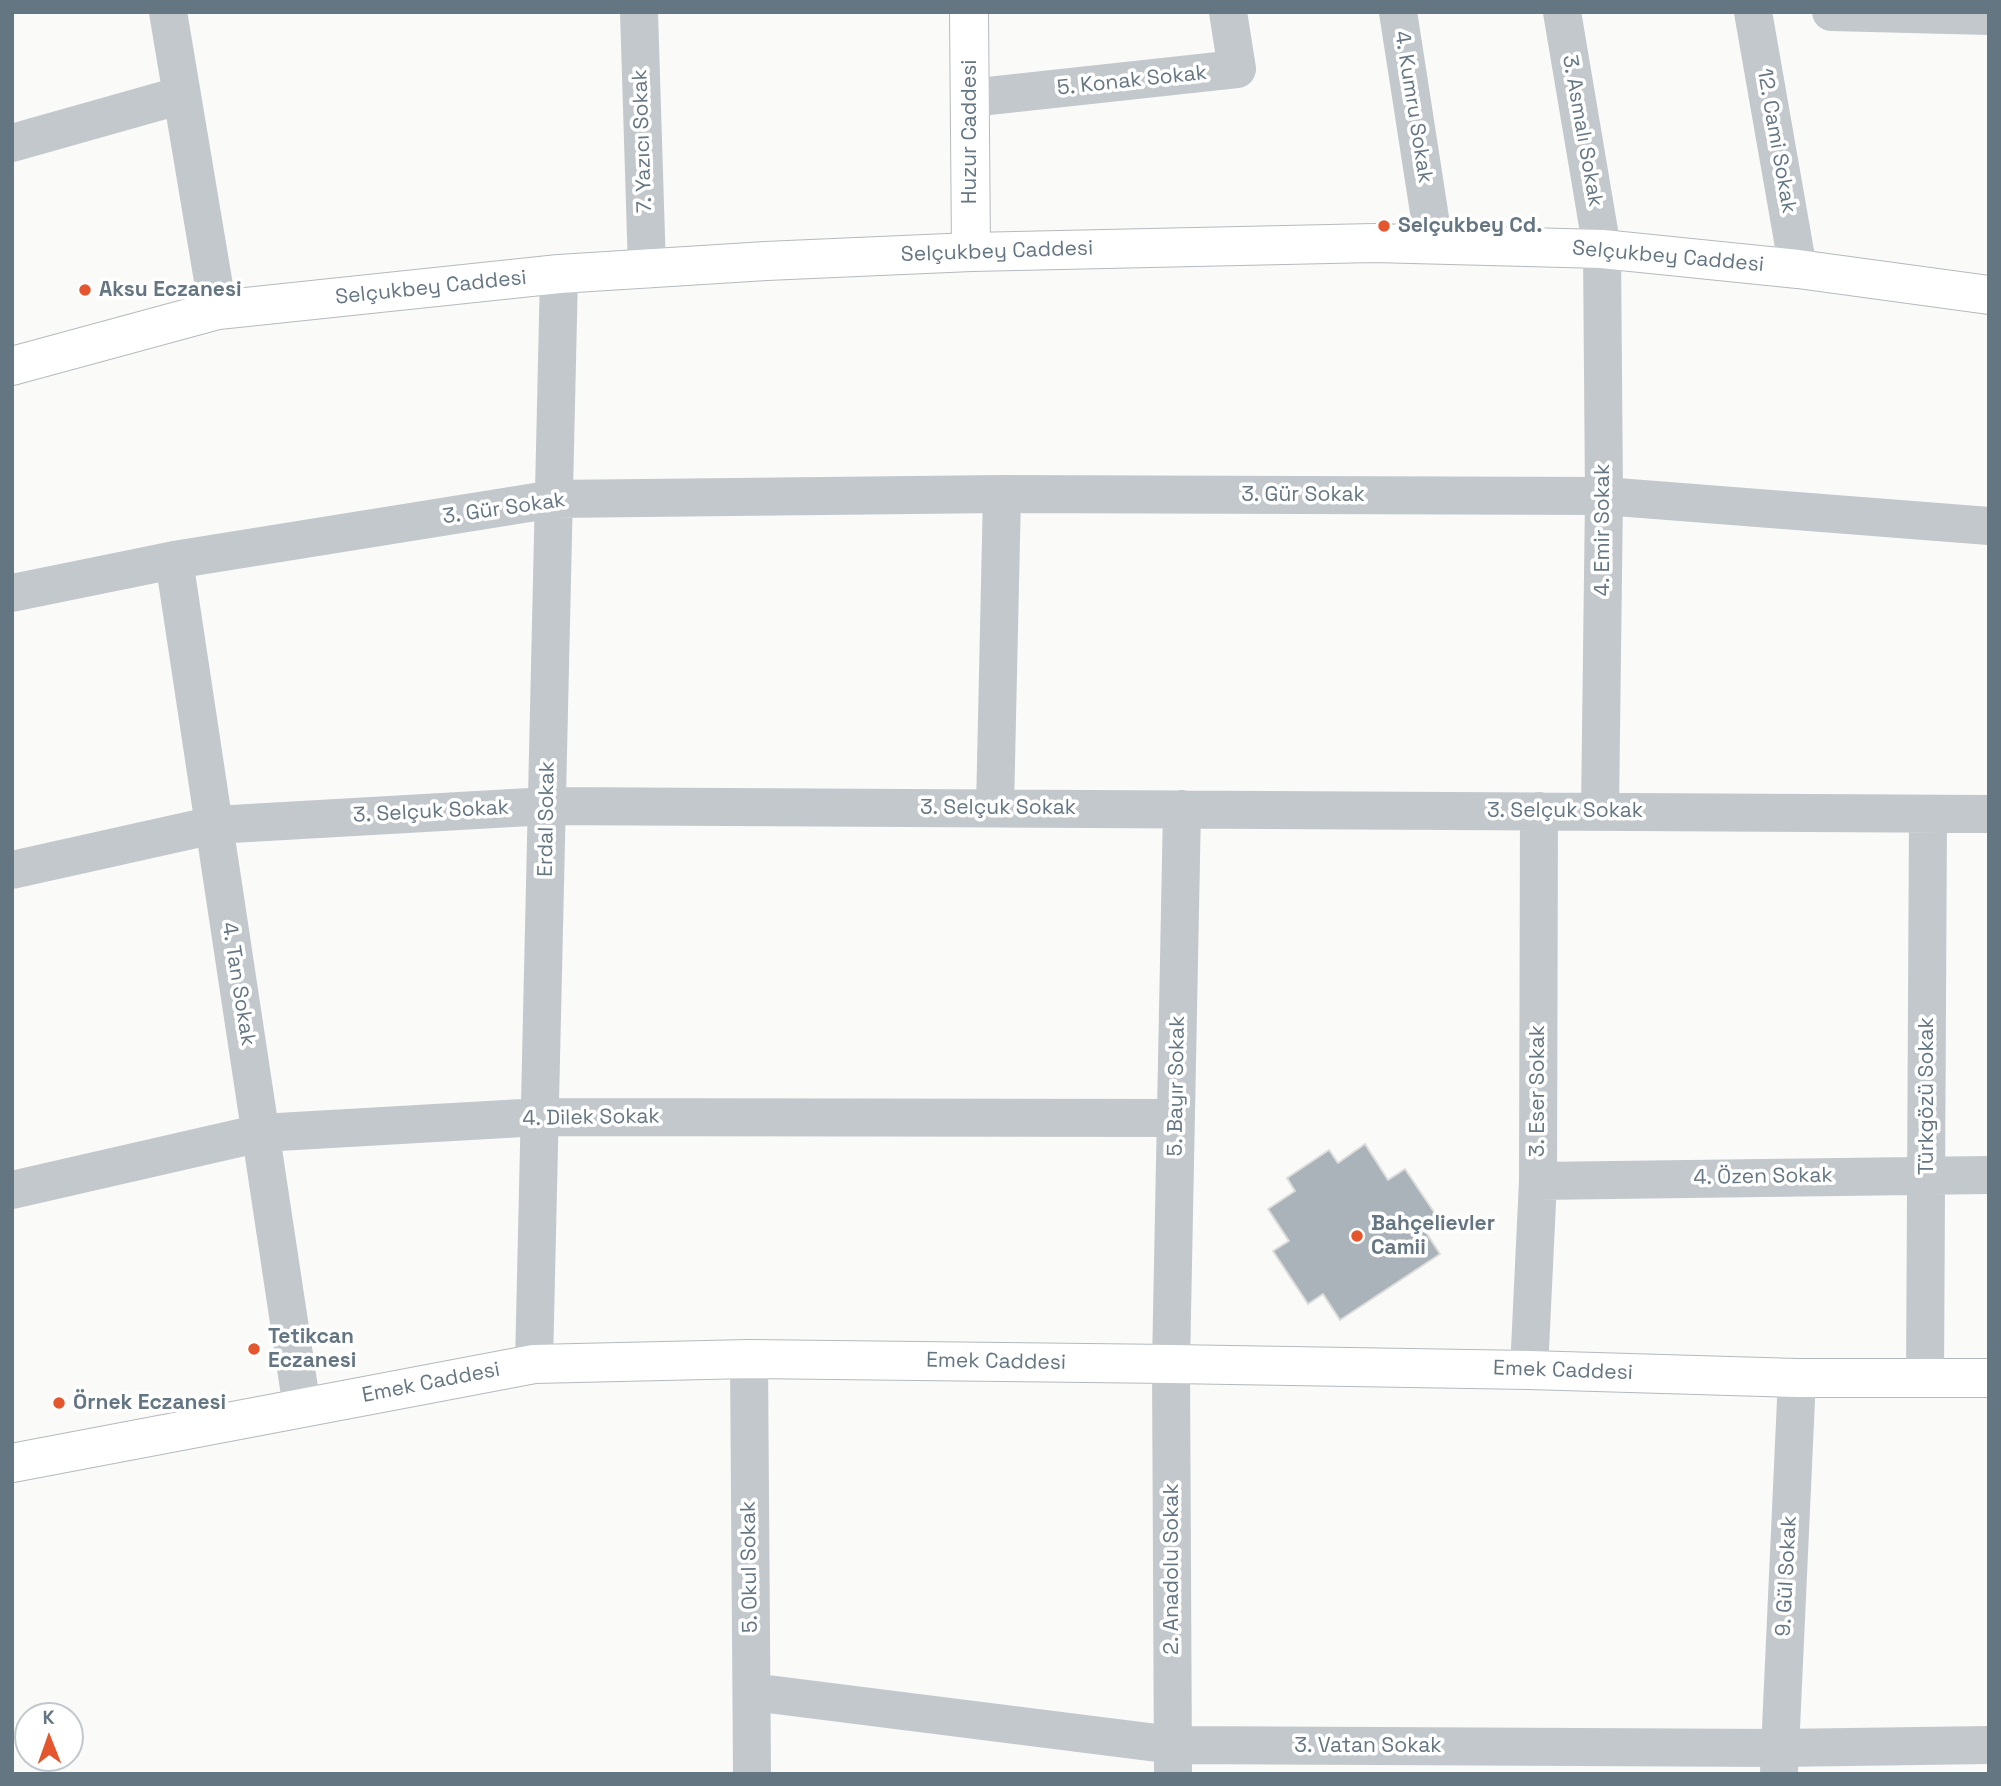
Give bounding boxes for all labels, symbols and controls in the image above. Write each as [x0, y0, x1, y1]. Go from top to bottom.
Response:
street label: 4. Kumru Sokak [1389, 29, 1437, 185]
street label: 3. Asmalı Sokak [1556, 53, 1608, 209]
street label: Huzur Caddesi [957, 60, 983, 204]
street label: 5. Konak Sokak [1056, 61, 1208, 101]
street label: 12. Cami Sokak [1751, 67, 1801, 215]
street label: 7. Yazıcı Sokak [628, 69, 658, 213]
place label: Selçukbey Cd. [1398, 213, 1542, 239]
marker: Selçukbey Cd. [1376, 218, 1392, 234]
street label: Selçukbey Caddesi [900, 236, 1094, 268]
street label: Selçukbey Caddesi [1571, 236, 1765, 278]
street label: Selçukbey Caddesi [334, 265, 528, 311]
place label: Aksu Eczanesi [99, 277, 242, 303]
marker: Aksu Eczanesi [77, 282, 93, 298]
street label: 4. Emir Sokak [1590, 464, 1616, 596]
street label: 3. Gür Sokak [1241, 482, 1365, 508]
street label: 3. Gür Sokak [441, 488, 567, 530]
street label: Erdal Sokak [533, 761, 561, 877]
street label: 3. Selçuk Sokak [352, 795, 510, 829]
street label: 3. Selçuk Sokak [920, 795, 1076, 821]
street label: 3. Selçuk Sokak [1487, 798, 1643, 824]
street label: 4. Tan Sokak [216, 920, 260, 1048]
street label: 5. Bayır Sokak [1163, 1016, 1191, 1156]
street label: Türkgözü Sokak [1914, 1017, 1940, 1175]
street label: 3. Eser Sokak [1525, 1025, 1551, 1157]
street label: 4. Dilek Sokak [522, 1104, 660, 1132]
street label: 4. Özen Sokak [1693, 1163, 1833, 1191]
place label: Bahçelievler Camii [1371, 1211, 1495, 1261]
marker: Bahçelievler Camii [1349, 1228, 1365, 1244]
place label: Tetikcan Eczanesi [268, 1324, 356, 1374]
marker: Tetikcan Eczanesi [246, 1341, 262, 1357]
street label: Emek Caddesi [926, 1348, 1066, 1376]
street label: Emek Caddesi [1493, 1356, 1633, 1386]
street label: Emek Caddesi [360, 1357, 502, 1409]
place label: Örnek Eczanesi [73, 1390, 226, 1416]
marker: Örnek Eczanesi [51, 1395, 67, 1411]
street label: 2. Anadolu Sokak [1159, 1483, 1185, 1655]
street label: 5. Okul Sokak [736, 1501, 764, 1633]
street label: 9. Gül Sokak [1771, 1515, 1803, 1637]
north arrow [14, 1702, 84, 1772]
text: K [42, 1705, 55, 1730]
street label: 3. Vatan Sokak [1294, 1733, 1442, 1759]

